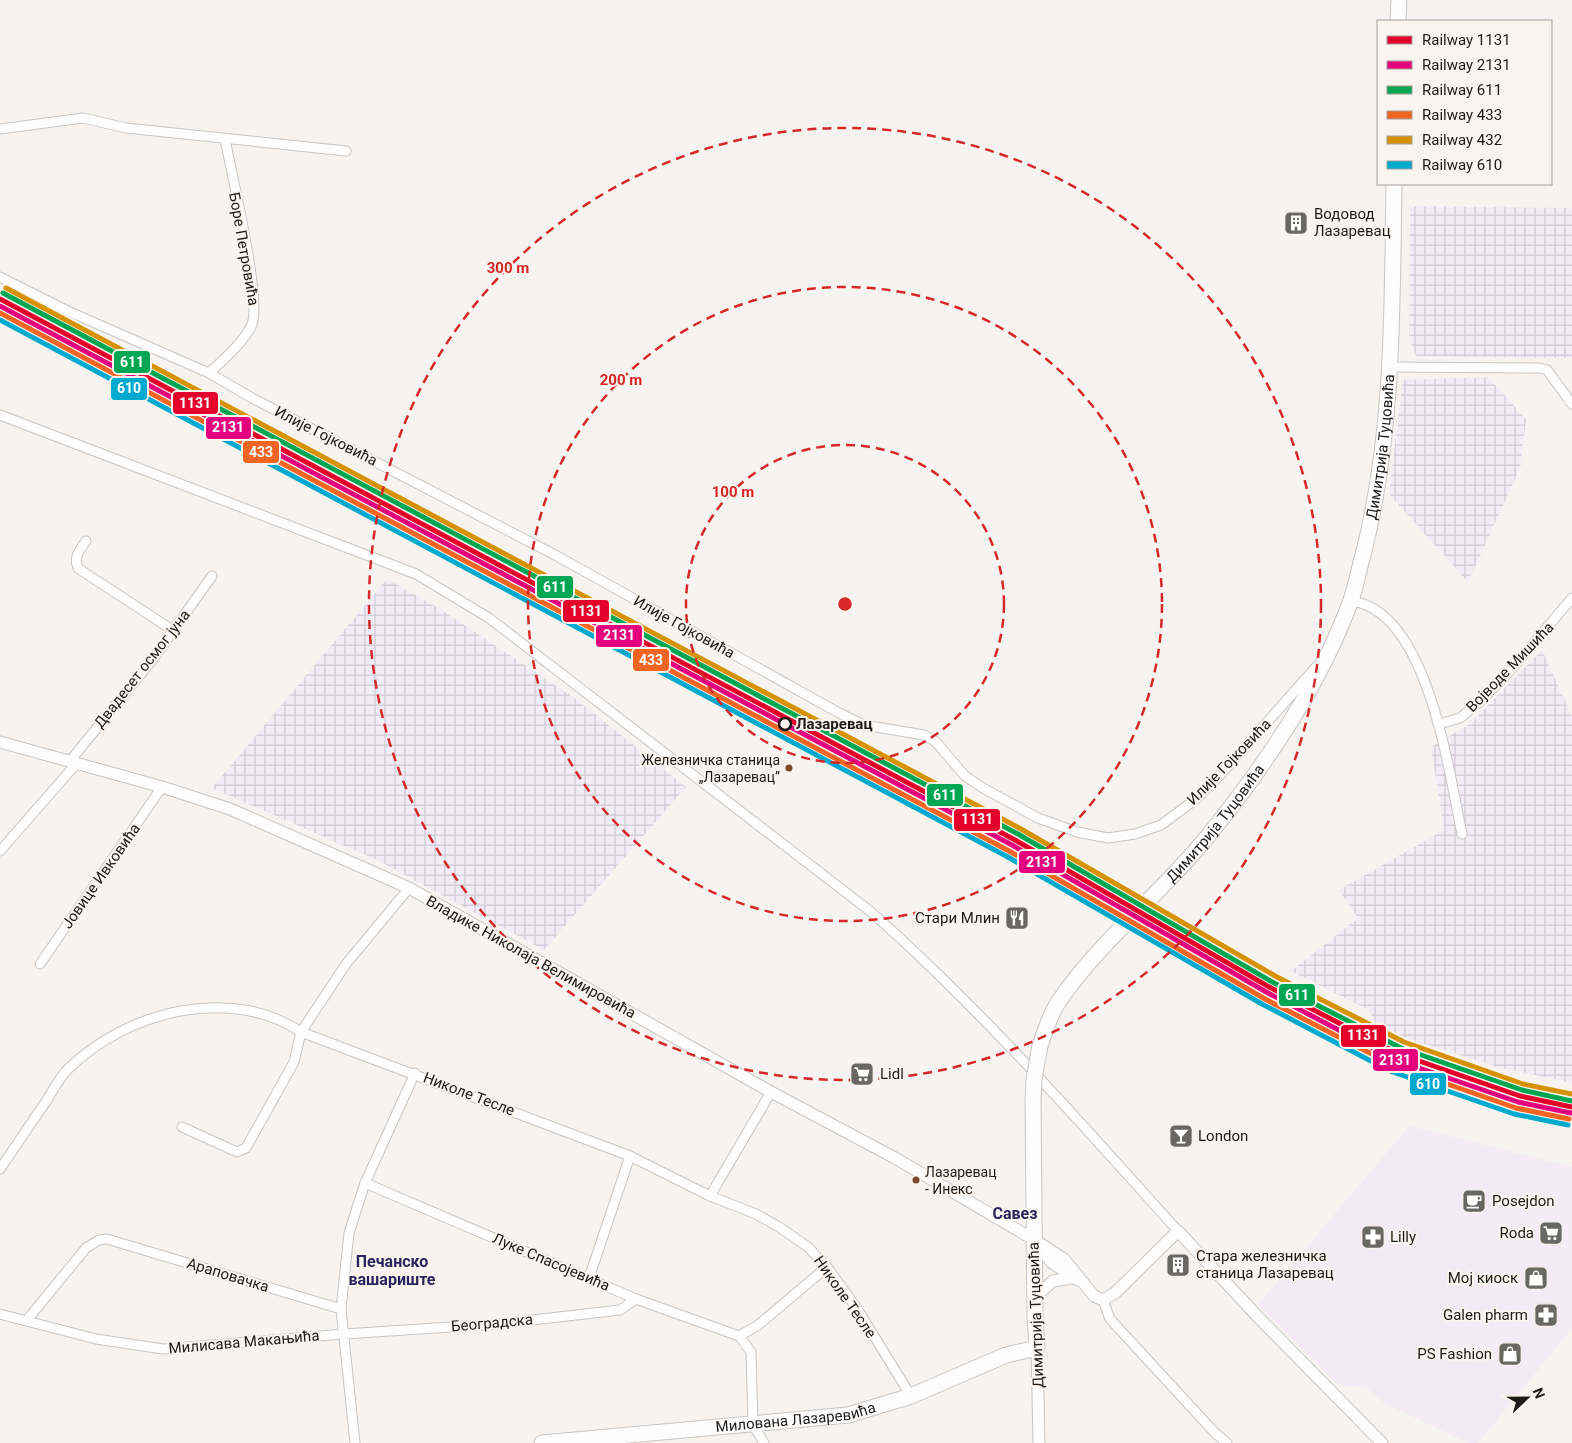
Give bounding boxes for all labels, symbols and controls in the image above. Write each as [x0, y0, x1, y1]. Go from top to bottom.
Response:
legend [1377, 20, 1552, 185]
text: Railway 1131 [1422, 31, 1511, 49]
text: Railway 2131 [1422, 56, 1511, 74]
text: Railway 611 [1422, 81, 1502, 99]
text: Railway 433 [1422, 106, 1502, 124]
text: Railway 432 [1422, 131, 1502, 149]
text: Railway 610 [1422, 156, 1502, 174]
street label: Боре Петровића [225, 191, 263, 307]
place label: Водовод Лазаревац [1314, 205, 1391, 240]
building icon: Водовод Лазаревац [1283, 210, 1309, 236]
text: 300 m [487, 259, 529, 277]
line badge: 611 [113, 350, 151, 374]
text: 611 [120, 354, 144, 370]
text: 200 m [600, 371, 642, 389]
street label: Димитрија Туцовића [1362, 374, 1398, 521]
line badge: 610 [110, 377, 148, 401]
text: 610 [117, 380, 141, 396]
line badge: 1131 [172, 391, 219, 415]
text: 1131 [179, 395, 211, 411]
street label: Илије Гојковића [272, 402, 380, 470]
line badge: 2131 [205, 416, 252, 440]
text: 2131 [212, 419, 244, 435]
line badge: 433 [242, 440, 280, 464]
text: 433 [249, 444, 273, 460]
text: 100 m [712, 483, 754, 501]
line badge: 611 [536, 575, 574, 599]
text: 611 [543, 579, 567, 595]
street label: Илије Гојковића [630, 592, 738, 662]
centre of rings [836, 595, 854, 613]
line badge: 1131 [562, 599, 610, 623]
text: 1131 [570, 603, 602, 619]
street label: Двадесет осмог јуна [90, 606, 194, 732]
street label: Војводе Мишића [1463, 618, 1557, 716]
line badge: 2131 [595, 624, 643, 648]
text: 2131 [603, 627, 635, 643]
line badge: 433 [632, 648, 670, 672]
text: 433 [639, 652, 663, 668]
place label: Лазаревац [796, 715, 873, 733]
street label: Илије Гојковића [1183, 715, 1275, 809]
marker: Лазаревац [778, 717, 792, 731]
place label: Железничка станица „Лазаревац” [641, 752, 780, 785]
street label: Димитрија Туцовића [1162, 761, 1268, 886]
marker: Железничка станица „Лазаревац” [784, 763, 794, 773]
line badge: 611 [926, 783, 964, 807]
text: 611 [933, 787, 957, 803]
line badge: 1131 [953, 808, 1001, 832]
text: 1131 [961, 811, 993, 827]
street label: Јовице Ивковића [58, 820, 144, 932]
line badge: 2131 [1018, 850, 1066, 874]
text: 2131 [1026, 854, 1058, 870]
street label: Владике Николаја Велимировића [423, 892, 639, 1022]
restaurant icon: Стари Млин [1004, 905, 1030, 931]
place label: Стари Млин [915, 909, 1000, 927]
line badge: 611 [1278, 983, 1316, 1007]
text: 611 [1285, 987, 1309, 1003]
line badge: 1131 [1340, 1024, 1387, 1048]
text: 1131 [1347, 1027, 1379, 1043]
line badge: 2131 [1372, 1048, 1419, 1072]
text: 2131 [1379, 1052, 1411, 1068]
supermarket icon: Lidl [849, 1061, 875, 1087]
place label: Lidl [880, 1065, 904, 1083]
street label: Николе Тесле [421, 1068, 517, 1120]
line badge: 610 [1409, 1072, 1447, 1096]
text: 610 [1416, 1076, 1440, 1092]
bar icon: London [1168, 1123, 1194, 1149]
place label: London [1198, 1127, 1248, 1145]
place label: Лазаревац - Инекс [925, 1164, 996, 1197]
marker: Лазаревац - Инекс [911, 1175, 921, 1185]
cafe icon: Posejdon [1461, 1188, 1487, 1214]
place label: Posejdon [1492, 1192, 1555, 1210]
district label: Савез [993, 1204, 1037, 1223]
supermarket icon: Roda [1538, 1220, 1564, 1246]
pharmacy icon: Lilly [1360, 1224, 1386, 1250]
place label: Roda [1500, 1224, 1534, 1242]
place label: Lilly [1390, 1228, 1416, 1246]
street label: Луке Спасојевића [490, 1229, 612, 1295]
street label: Димитрија Туцовића [1024, 1242, 1048, 1388]
place label: Стара железничка станица Лазаревац [1196, 1247, 1334, 1282]
district label: Печанско вашариште [349, 1252, 436, 1289]
street label: Николе Тесле [810, 1252, 880, 1342]
building icon: Стара железничка станица Лазаревац [1165, 1252, 1191, 1278]
street label: Араповачка [185, 1254, 271, 1296]
shop icon: Мој киоск [1523, 1265, 1549, 1291]
place label: Мој киоск [1448, 1269, 1518, 1287]
pharmacy icon: Galen pharm [1533, 1302, 1559, 1328]
place label: Galen pharm [1443, 1306, 1528, 1324]
street label: Београдска [450, 1310, 534, 1336]
street label: Милисава Макањића [168, 1326, 320, 1358]
shop icon: PS Fashion [1497, 1341, 1523, 1367]
place label: PS Fashion [1417, 1345, 1492, 1363]
north arrow [1502, 1373, 1552, 1423]
text: N [1530, 1386, 1548, 1401]
street label: Милована Лазаревића [715, 1398, 878, 1436]

